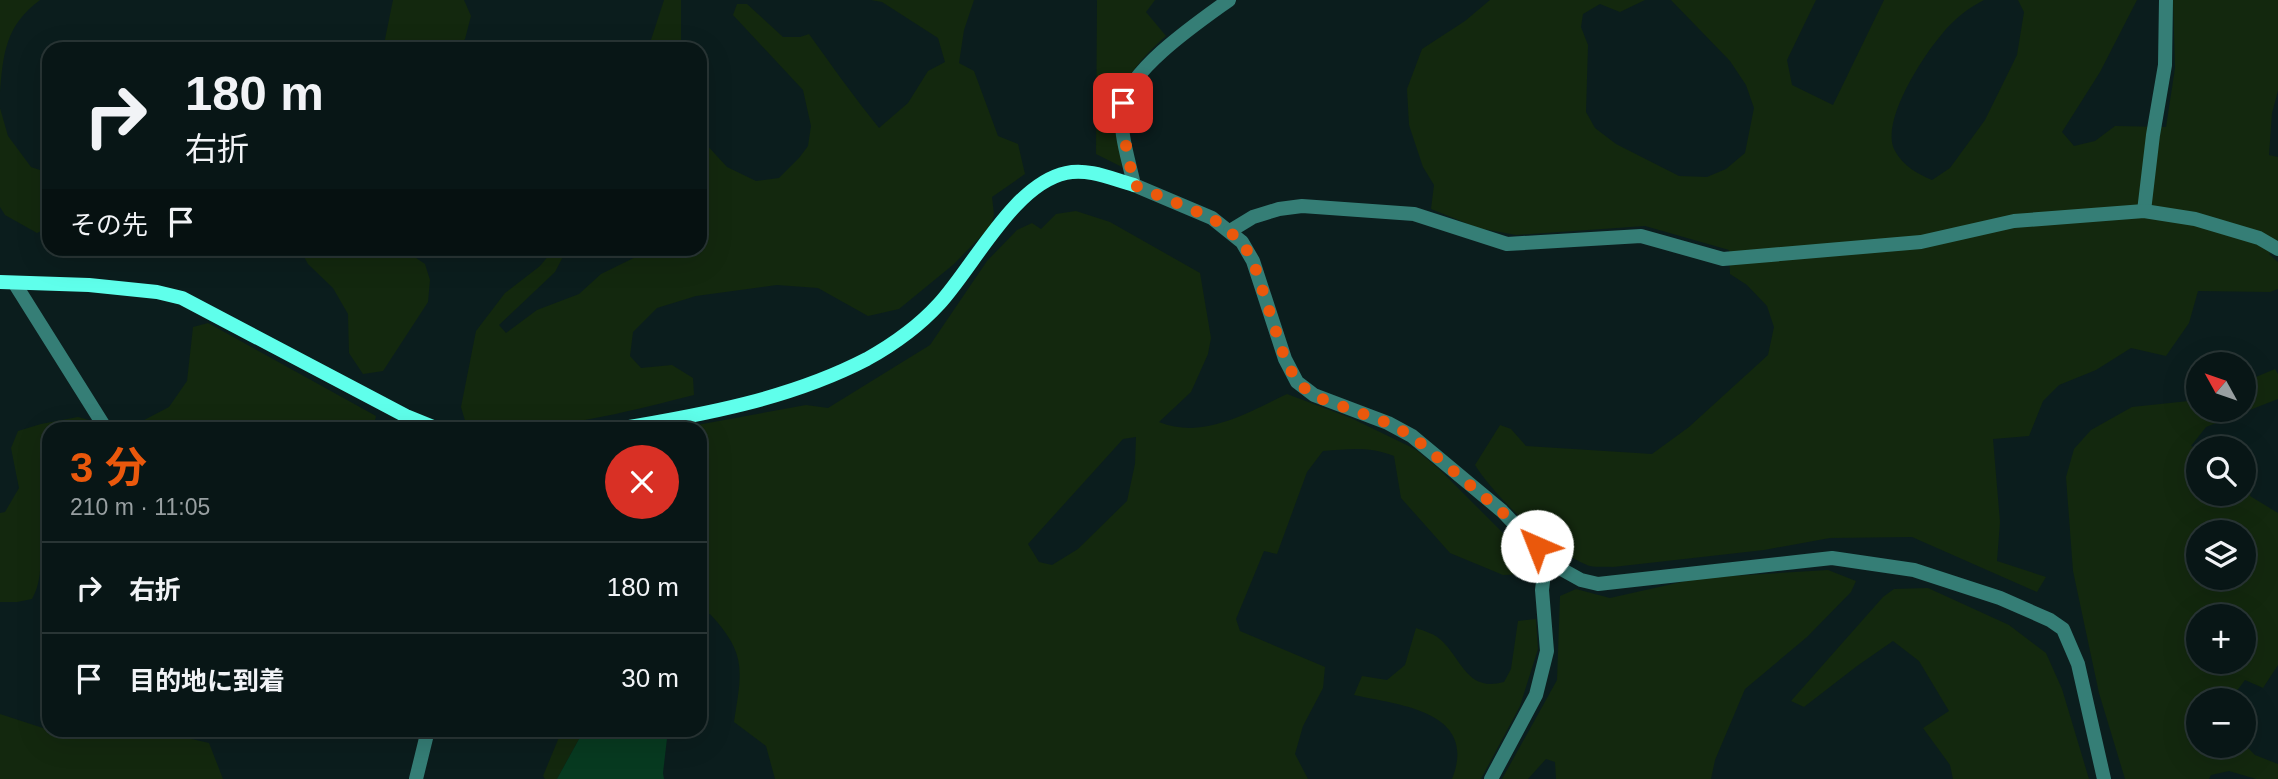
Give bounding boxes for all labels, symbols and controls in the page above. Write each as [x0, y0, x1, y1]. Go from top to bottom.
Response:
text: 180 m [185, 66, 324, 120]
icon: right [70, 70, 161, 161]
pin [1093, 73, 1153, 133]
icon: arrive [1104, 84, 1142, 122]
text: 右折 [185, 131, 249, 167]
icon: arrive [162, 203, 200, 241]
text: その先 [70, 210, 148, 240]
north arrow [2186, 352, 2256, 422]
map controls [2186, 352, 2256, 758]
button: search [2186, 436, 2256, 506]
text: 3 分 [70, 444, 147, 491]
button: close [605, 445, 679, 519]
text: 210 m · 11:05 [70, 494, 210, 520]
position arrow [1500, 509, 1574, 583]
button: layers [2186, 520, 2256, 590]
icon: right [70, 569, 108, 607]
text: 180 m [607, 572, 679, 602]
text: 右折 [129, 575, 181, 605]
button: + [2186, 604, 2256, 674]
icon: arrive [70, 660, 108, 698]
text: 30 m [621, 663, 679, 693]
text: 目的地に到着 [129, 666, 285, 696]
button: − [2186, 688, 2256, 758]

